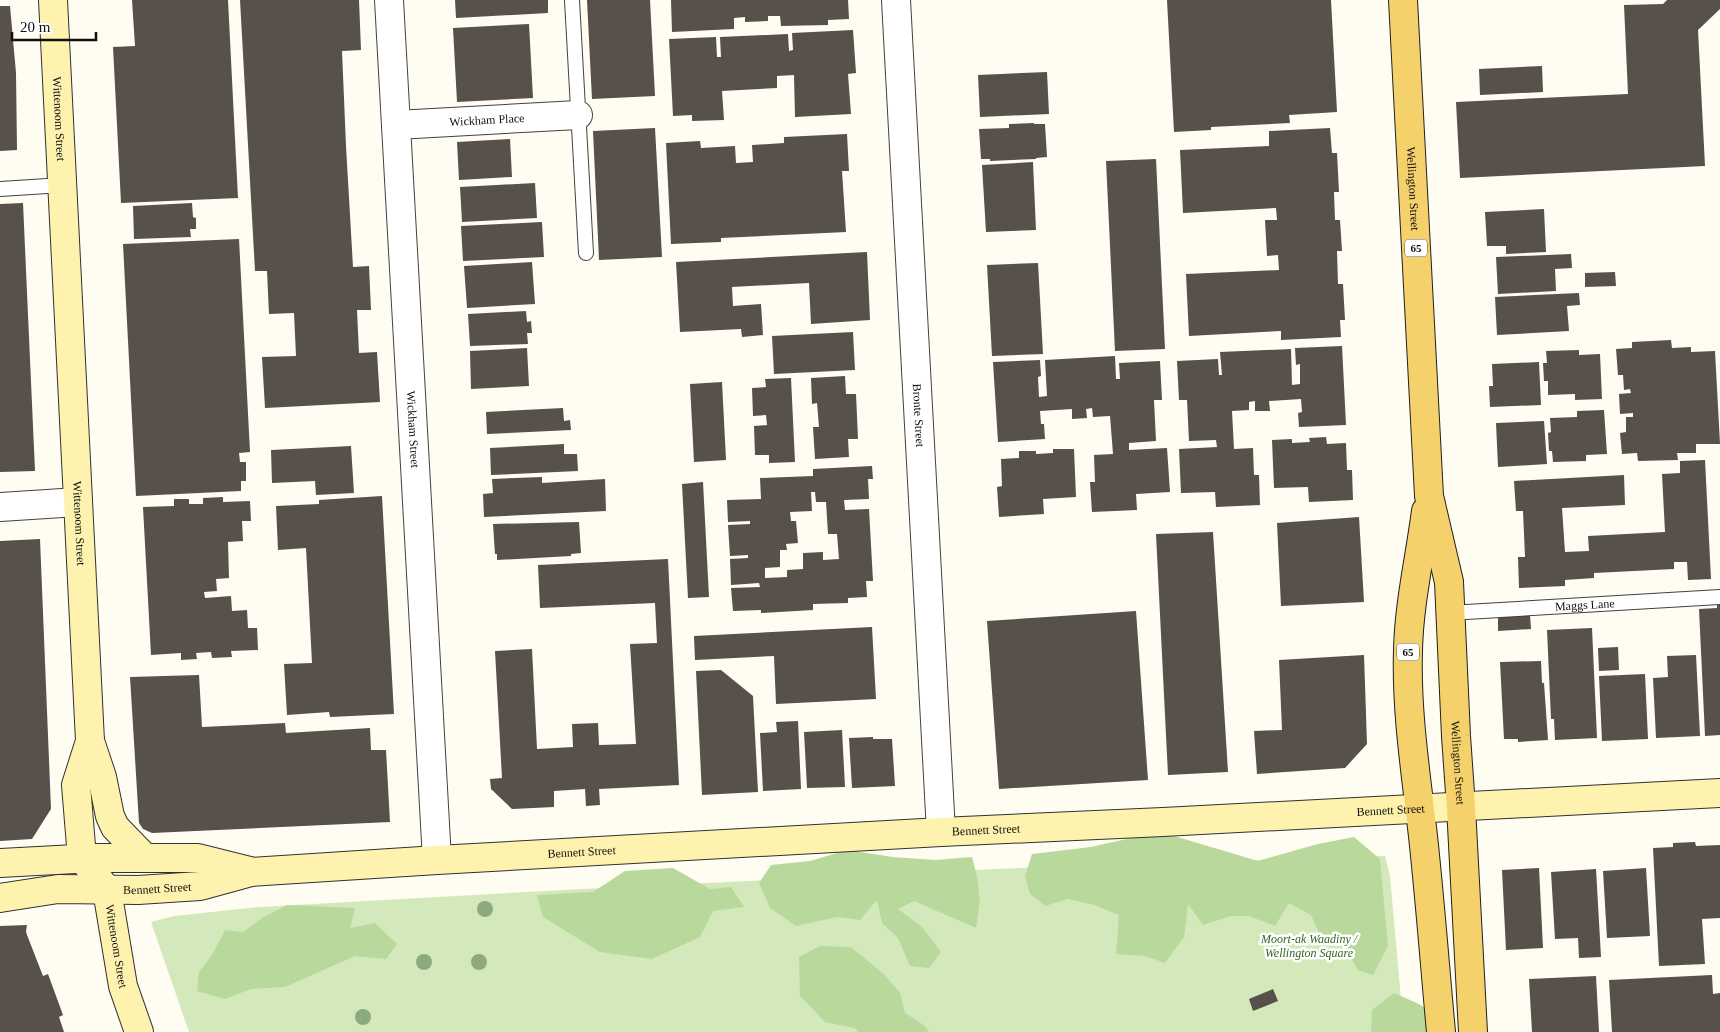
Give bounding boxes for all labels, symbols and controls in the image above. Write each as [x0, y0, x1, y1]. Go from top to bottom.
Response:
scale bar [12, 10, 96, 42]
text: 20 m [20, 19, 51, 35]
street label: Wittenoom Street [50, 76, 68, 162]
street label: Wickham Place [449, 111, 525, 129]
street label: Wellington Street [1404, 146, 1422, 232]
road number: 65 [1405, 240, 1427, 256]
street label: Bronte Street [910, 383, 927, 448]
street label: Wickham Street [404, 390, 422, 469]
street label: Wittenoom Street [70, 481, 88, 567]
street label: Maggs Lane [1555, 596, 1615, 614]
road number: 65 [1397, 644, 1419, 660]
street label: Wellington Street [1448, 721, 1468, 806]
street label: Bennett Street [1356, 801, 1426, 819]
street label: Bennett Street [952, 821, 1021, 839]
street label: Bennett Street [547, 843, 617, 861]
street label: Bennett Street [123, 880, 192, 897]
street label: Wittenoom Street [103, 903, 130, 991]
park label: Moort-ak Waadiny / Wellington Square [1260, 932, 1359, 960]

